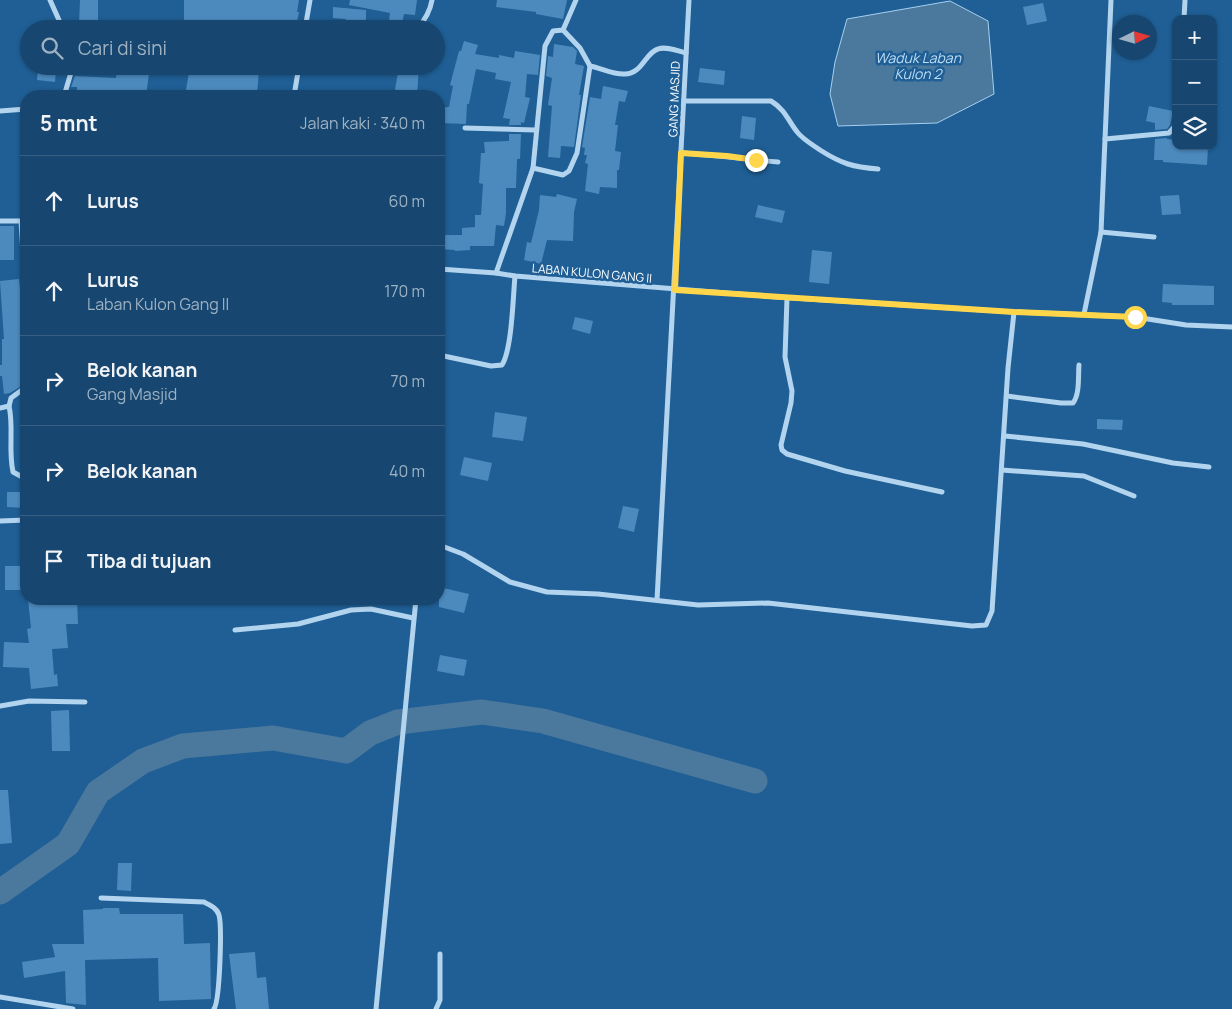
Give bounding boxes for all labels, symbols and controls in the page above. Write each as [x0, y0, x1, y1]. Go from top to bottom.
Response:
north arrow [1112, 15, 1157, 60]
map controls [1172, 15, 1217, 150]
button: + [1172, 15, 1217, 60]
search box [20, 20, 445, 75]
icon: search [38, 34, 66, 62]
text: Cari di sini [78, 35, 167, 61]
water label: Waduk Laban Kulon 2 [875, 48, 962, 83]
button: − [1172, 60, 1217, 105]
street label: GANG MASJID [664, 61, 684, 137]
button: layers [1172, 105, 1217, 150]
text: 5 mnt [40, 109, 98, 137]
text: Jalan kaki · 340 m [300, 112, 425, 134]
route end [745, 149, 768, 172]
icon: ahead [40, 187, 68, 215]
text: Lurus [87, 188, 139, 214]
text: 60 m [389, 190, 425, 212]
street label: LABAN KULON GANG II [531, 259, 653, 287]
text: Lurus [87, 267, 139, 293]
icon: ahead [40, 277, 68, 305]
text: 170 m [384, 280, 425, 302]
text: Laban Kulon Gang II [87, 293, 229, 315]
route start [1124, 306, 1147, 329]
text: Belok kanan [87, 357, 197, 383]
icon: right [40, 367, 68, 395]
text: 70 m [390, 370, 425, 392]
text: Gang Masjid [87, 383, 177, 405]
icon: right [40, 457, 68, 485]
text: Belok kanan [87, 458, 197, 484]
text: 40 m [389, 460, 425, 482]
icon: arrive [40, 547, 68, 575]
text: Tiba di tujuan [87, 548, 211, 574]

